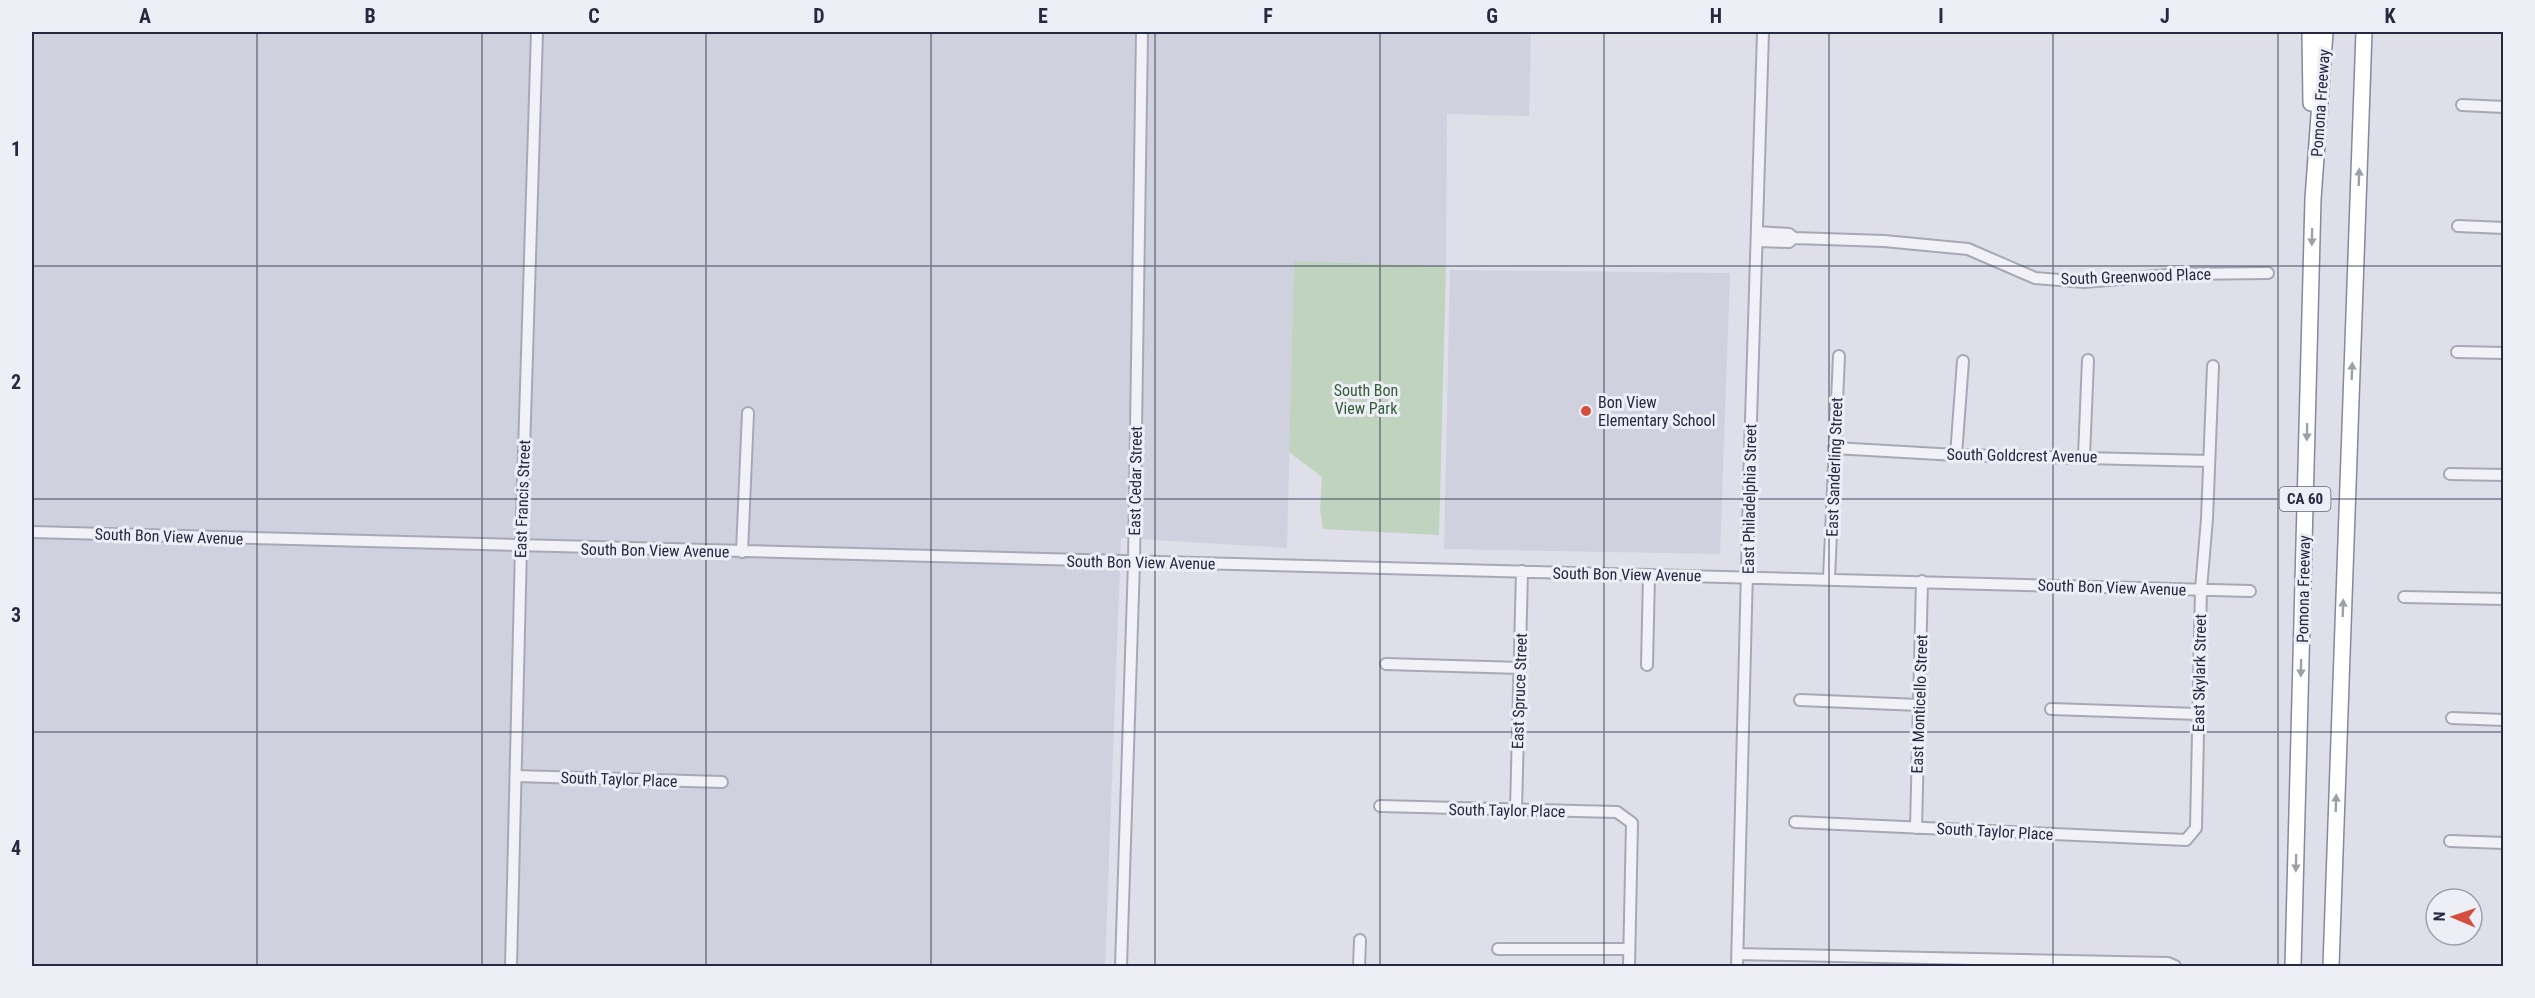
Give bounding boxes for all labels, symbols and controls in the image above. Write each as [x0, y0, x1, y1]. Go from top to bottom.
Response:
text: A [139, 4, 151, 28]
text: B [364, 4, 376, 28]
text: C [588, 4, 600, 28]
text: D [813, 4, 825, 28]
text: E [1038, 4, 1048, 28]
text: F [1263, 4, 1273, 28]
text: G [1486, 4, 1498, 28]
text: H [1710, 4, 1722, 28]
text: I [1938, 4, 1944, 28]
text: J [2160, 4, 2170, 28]
text: K [2384, 4, 2396, 28]
street label: Pomona Freeway [2307, 48, 2334, 157]
text: 1 [11, 137, 21, 161]
one-way arrow [2354, 167, 2364, 186]
one-way arrow [2307, 227, 2317, 246]
street label: South Greenwood Place [2061, 264, 2211, 289]
one-way arrow [2347, 362, 2357, 381]
text: 2 [11, 370, 21, 394]
park label: South Bon View Park [1334, 381, 1398, 418]
place label: Bon View Elementary School [1598, 393, 1715, 430]
street label: East Sanderling Street [1823, 397, 1846, 537]
marker: Bon View Elementary School [1579, 404, 1593, 418]
one-way arrow [2302, 422, 2312, 441]
street label: East Philadelphia Street [1739, 424, 1760, 574]
street label: East Cedar Street [1125, 426, 1146, 536]
street label: East Francis Street [511, 439, 534, 558]
street label: South Goldcrest Avenue [1947, 445, 2097, 466]
road number: CA 60 [2280, 487, 2330, 511]
street label: South Bon View Avenue [94, 524, 244, 549]
street label: Pomona Freeway [2293, 535, 2314, 643]
street label: South Bon View Avenue [581, 540, 729, 561]
street label: South Bon View Avenue [1067, 552, 1215, 573]
street label: South Bon View Avenue [1553, 564, 1701, 585]
street label: South Bon View Avenue [2037, 575, 2187, 600]
one-way arrow [2339, 599, 2348, 618]
text: 3 [11, 603, 21, 627]
street label: East Skylark Street [2189, 614, 2210, 732]
street label: East Spruce Street [1508, 632, 1531, 749]
street label: East Monticello Street [1908, 634, 1931, 774]
one-way arrow [2296, 659, 2306, 678]
street label: South Taylor Place [560, 768, 678, 791]
one-way arrow [2332, 794, 2341, 813]
street label: South Taylor Place [1448, 800, 1566, 821]
street label: South Taylor Place [1936, 819, 2054, 844]
text: 4 [11, 836, 21, 860]
one-way arrow [2291, 854, 2301, 873]
north arrow [2424, 887, 2484, 947]
text: N [2430, 911, 2449, 922]

